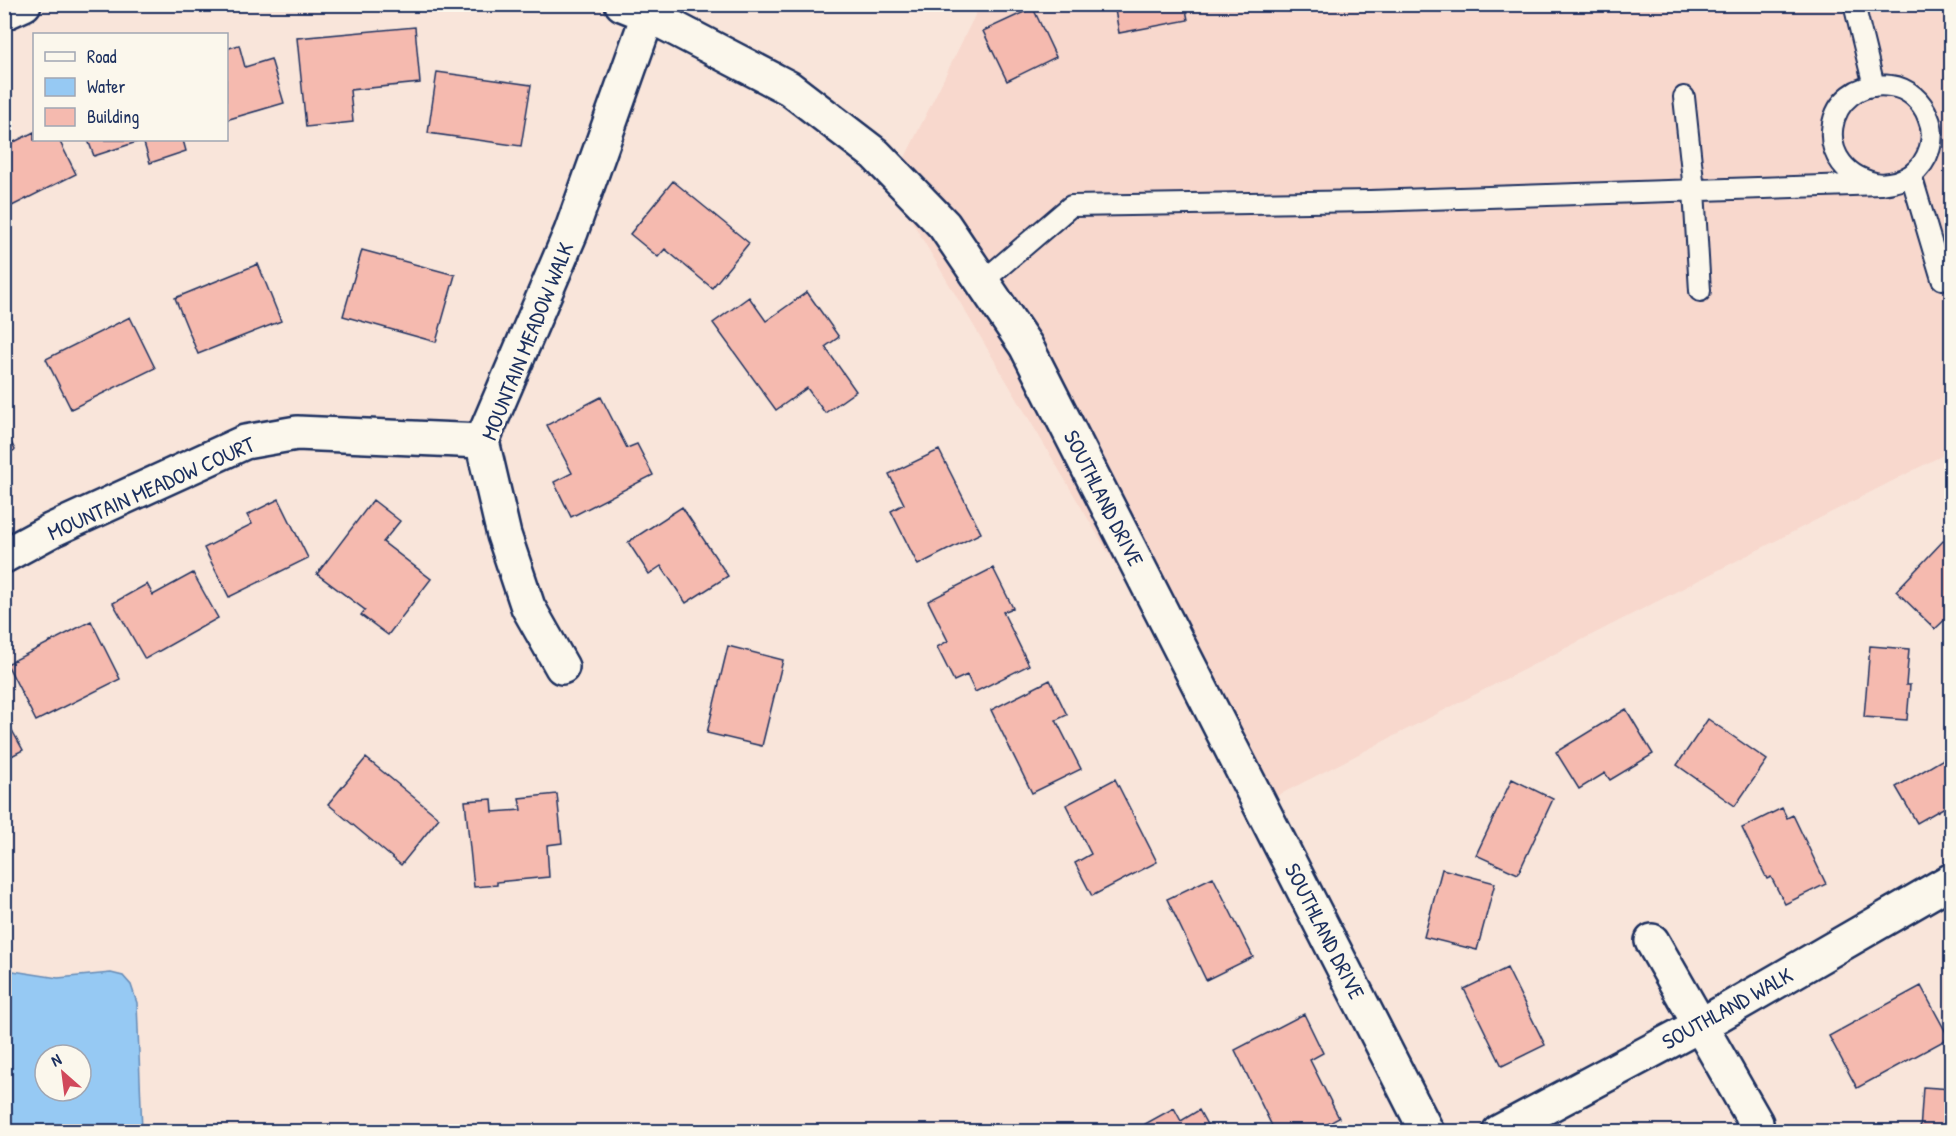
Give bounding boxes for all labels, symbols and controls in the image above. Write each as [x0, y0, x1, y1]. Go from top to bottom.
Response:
legend [33, 33, 228, 141]
text: Road [87, 44, 117, 69]
text: Water [87, 74, 125, 99]
text: Building [87, 104, 139, 129]
street label: MOUNTAIN MEADOW WALK [474, 237, 581, 444]
street label: SOUTHLAND DRIVE [1057, 425, 1151, 571]
street label: MOUNTAIN MEADOW COURT [43, 429, 260, 547]
street label: SOUTHLAND DRIVE [1278, 858, 1372, 1004]
street label: SOUTHLAND WALK [1656, 959, 1798, 1056]
north arrow [33, 1043, 93, 1103]
text: N [47, 1048, 65, 1071]

